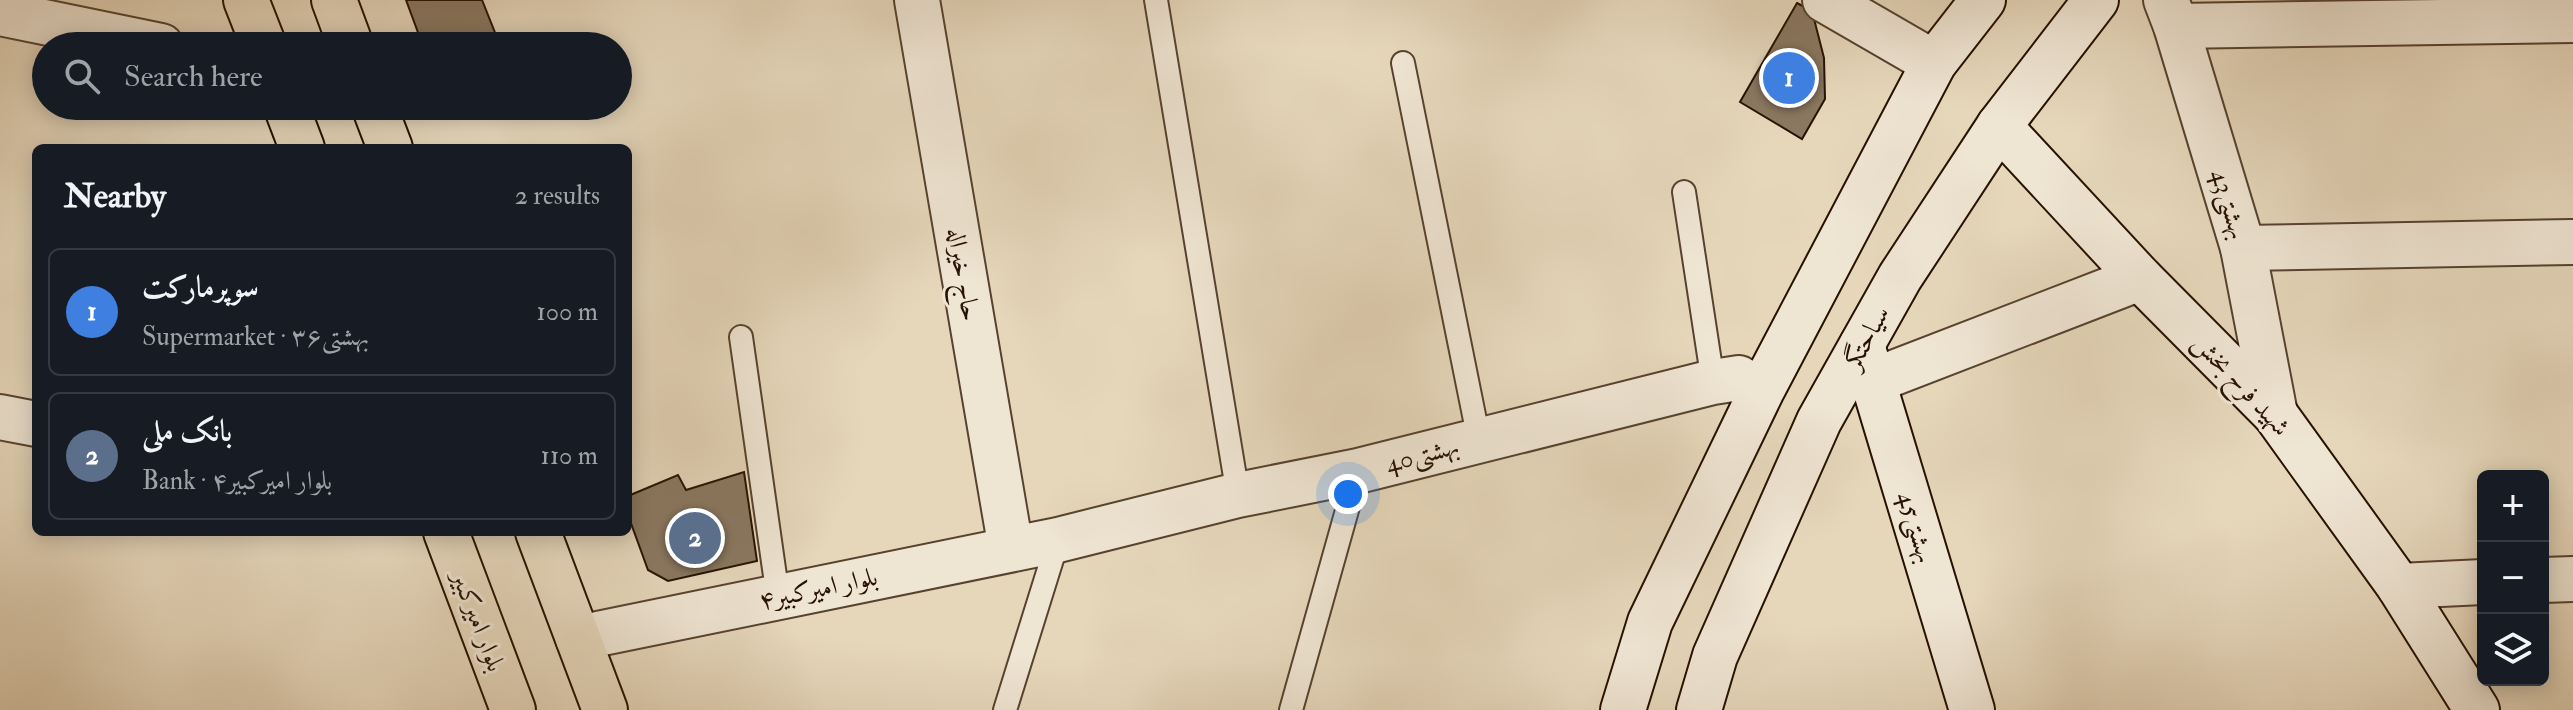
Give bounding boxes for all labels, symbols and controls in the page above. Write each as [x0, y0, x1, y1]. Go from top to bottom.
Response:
search box [32, 32, 632, 120]
pin: 1 [1763, 48, 1815, 108]
icon: search [60, 54, 104, 98]
text: Search here [124, 58, 263, 95]
street label: 43بهشتی [2201, 165, 2255, 244]
text: Nearby [64, 175, 166, 218]
text: 2 results [515, 180, 600, 212]
street label: حاج خیراله [932, 225, 987, 325]
text: سوپرمارکت [142, 269, 259, 306]
text: 1 [87, 296, 97, 328]
text: 100 m [537, 296, 598, 328]
street label: سیاحتگر [1835, 300, 1897, 377]
text: Supermarket · بهشتی۳۶ [142, 321, 369, 353]
street label: شهید فرح بخش [2180, 327, 2297, 448]
text: بانک ملی [142, 413, 232, 450]
street label: 40بهشتی [1382, 430, 1463, 482]
text: 2 [85, 440, 99, 472]
text: 110 m [541, 440, 598, 472]
text: Bank · ۴بلوار امیرکبیر [142, 465, 332, 497]
map controls [2477, 470, 2549, 686]
button: + [2477, 470, 2549, 542]
your location [1328, 474, 1368, 514]
street label: بهشتی45 [1888, 488, 1942, 567]
pin: 2 [669, 508, 721, 568]
button: − [2477, 542, 2549, 614]
street label: ۴بلوار امیرکبیر [756, 561, 880, 617]
street label: بلوار امیرکبیر [443, 564, 512, 676]
button: layers [2477, 614, 2549, 686]

